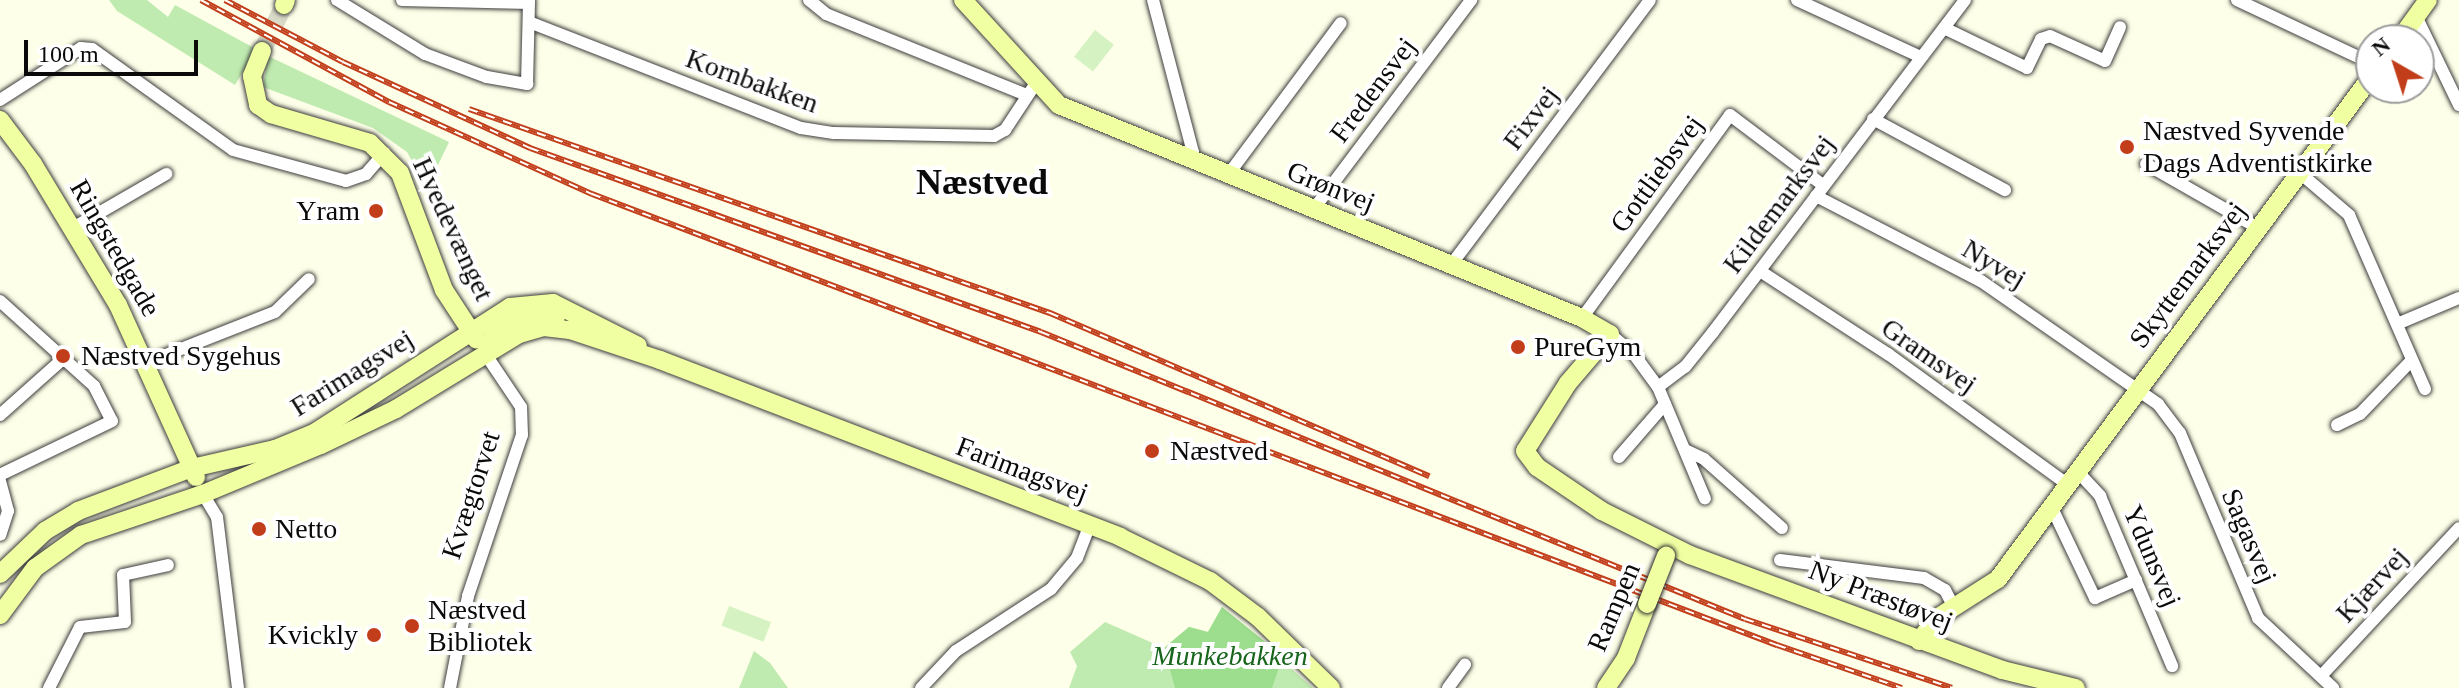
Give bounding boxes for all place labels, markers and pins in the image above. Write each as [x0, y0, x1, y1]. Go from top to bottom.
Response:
place label: Næstved Syvende Dags Adventistkirke [2143, 114, 2374, 180]
marker: Næstved Syvende Dags Adventistkirke [2118, 138, 2136, 156]
place label: Yram [296, 194, 360, 228]
marker: Yram [367, 202, 385, 220]
place label: PureGym [1534, 330, 1641, 364]
marker: PureGym [1509, 338, 1527, 356]
place label: Næstved Sygehus [81, 339, 281, 373]
marker: Næstved Sygehus [52, 345, 74, 367]
place label: Næstved [1170, 434, 1268, 468]
marker: Næstved [1141, 440, 1163, 462]
place label: Netto [275, 512, 337, 546]
marker: Netto [250, 520, 268, 538]
place label: Næstved Bibliotek [428, 593, 532, 659]
marker: Næstved Bibliotek [403, 617, 421, 635]
place label: Kvickly [268, 618, 358, 652]
marker: Kvickly [365, 626, 383, 644]

